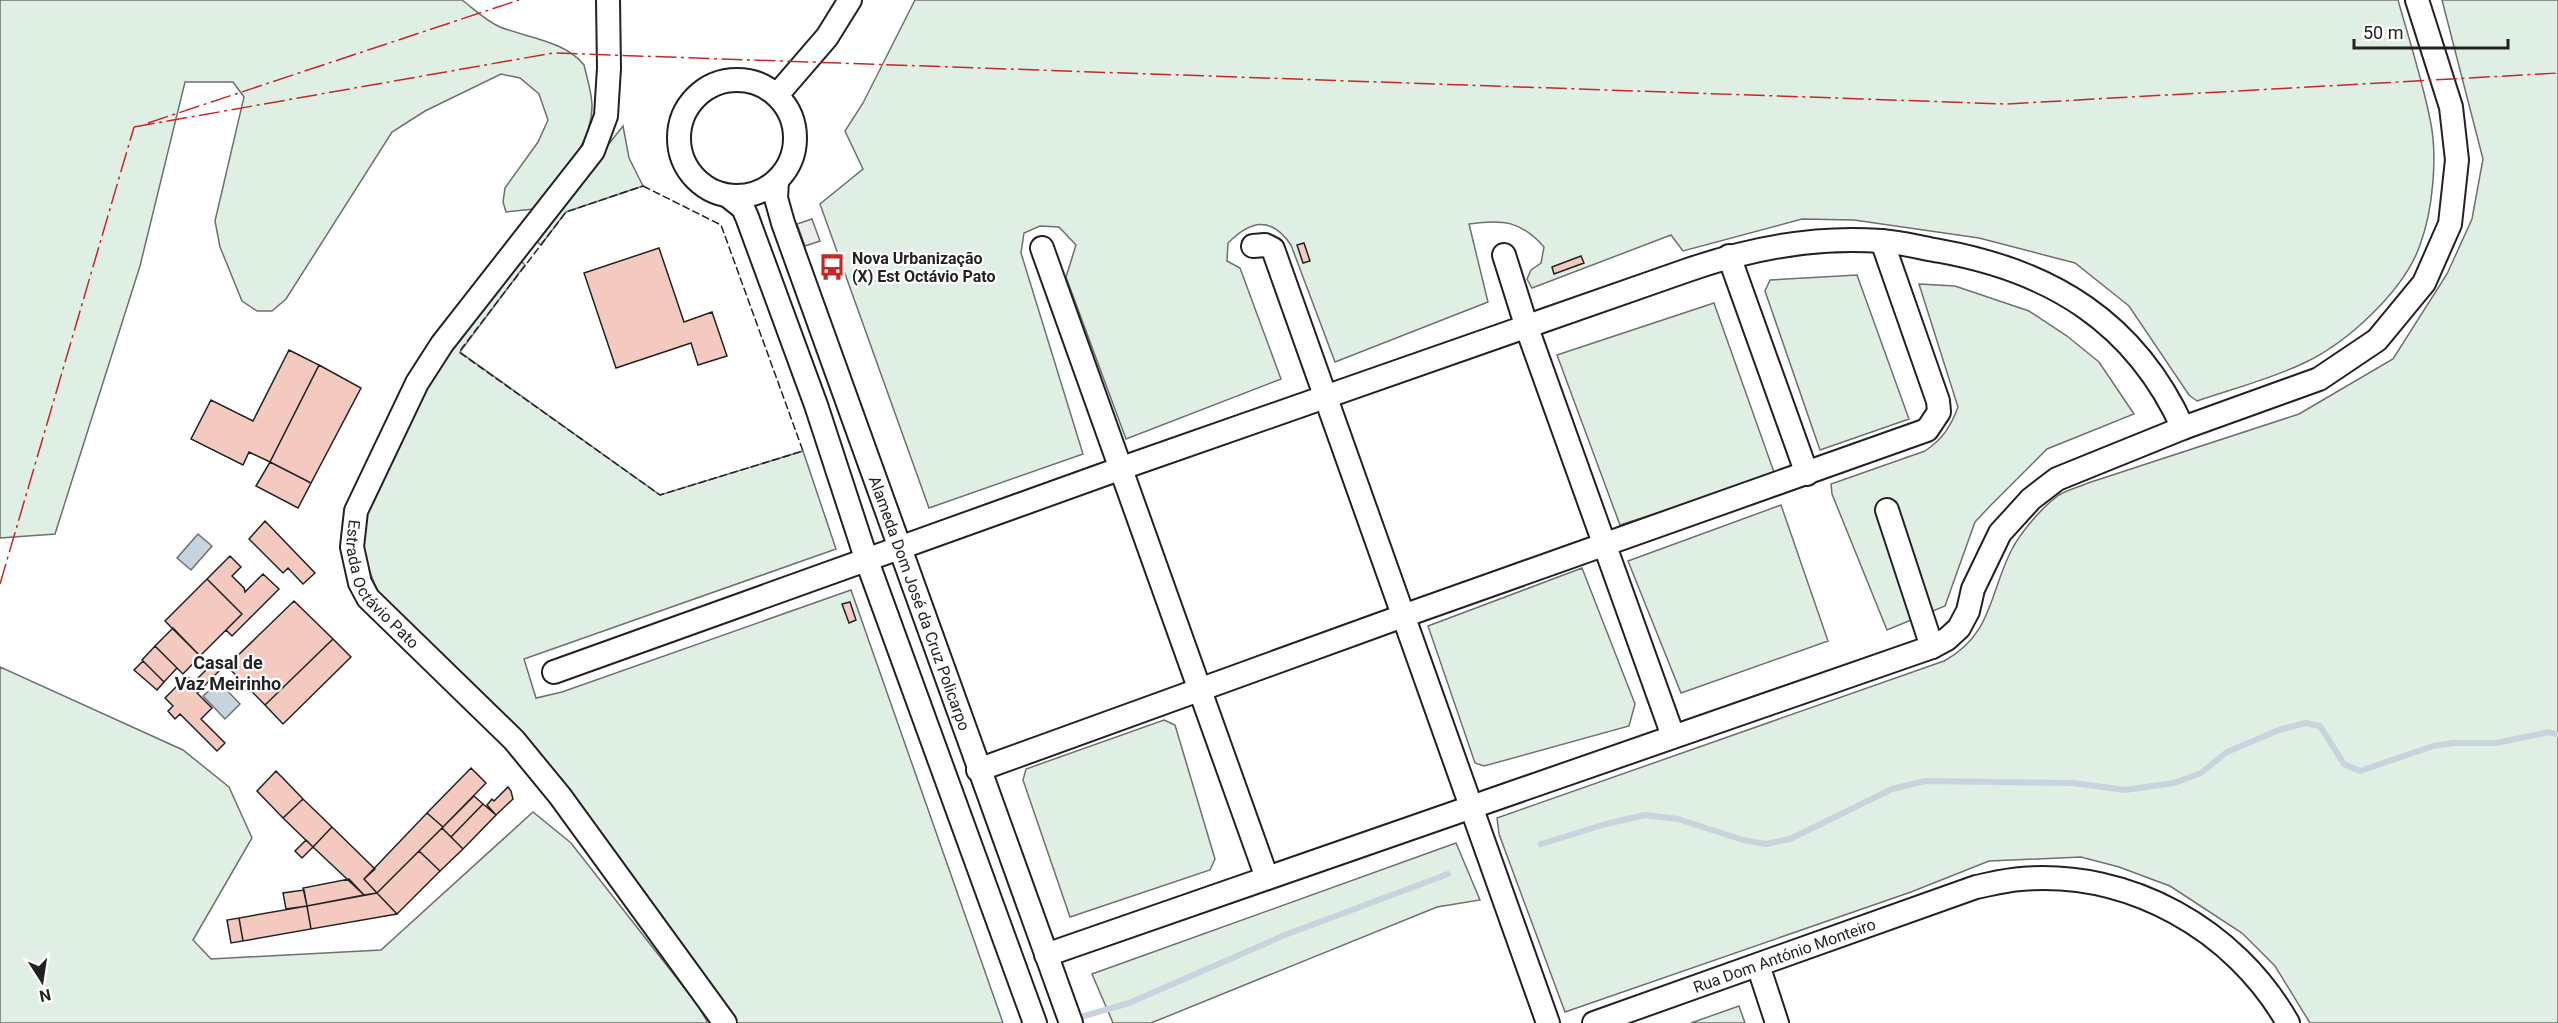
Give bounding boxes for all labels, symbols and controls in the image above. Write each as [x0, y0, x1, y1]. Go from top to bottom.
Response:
scale bar [2354, 12, 2508, 50]
text: 50 m [2363, 22, 2403, 43]
place label: Nova Urbanização (X) Est Octávio Pato [852, 249, 996, 286]
bus stop icon: Nova Urbanização (X) Est Octávio Pato [817, 252, 847, 282]
street label: Alameda Dom José da Cruz Policarpo [865, 473, 974, 733]
street label: Estrada Octávio Pato [342, 519, 423, 652]
district label: Casal de Vaz Meirinho [175, 652, 281, 694]
street label: Rua Dom António Monteiro [1691, 914, 1878, 996]
north arrow [12, 951, 72, 1011]
text: N [38, 985, 53, 1006]

